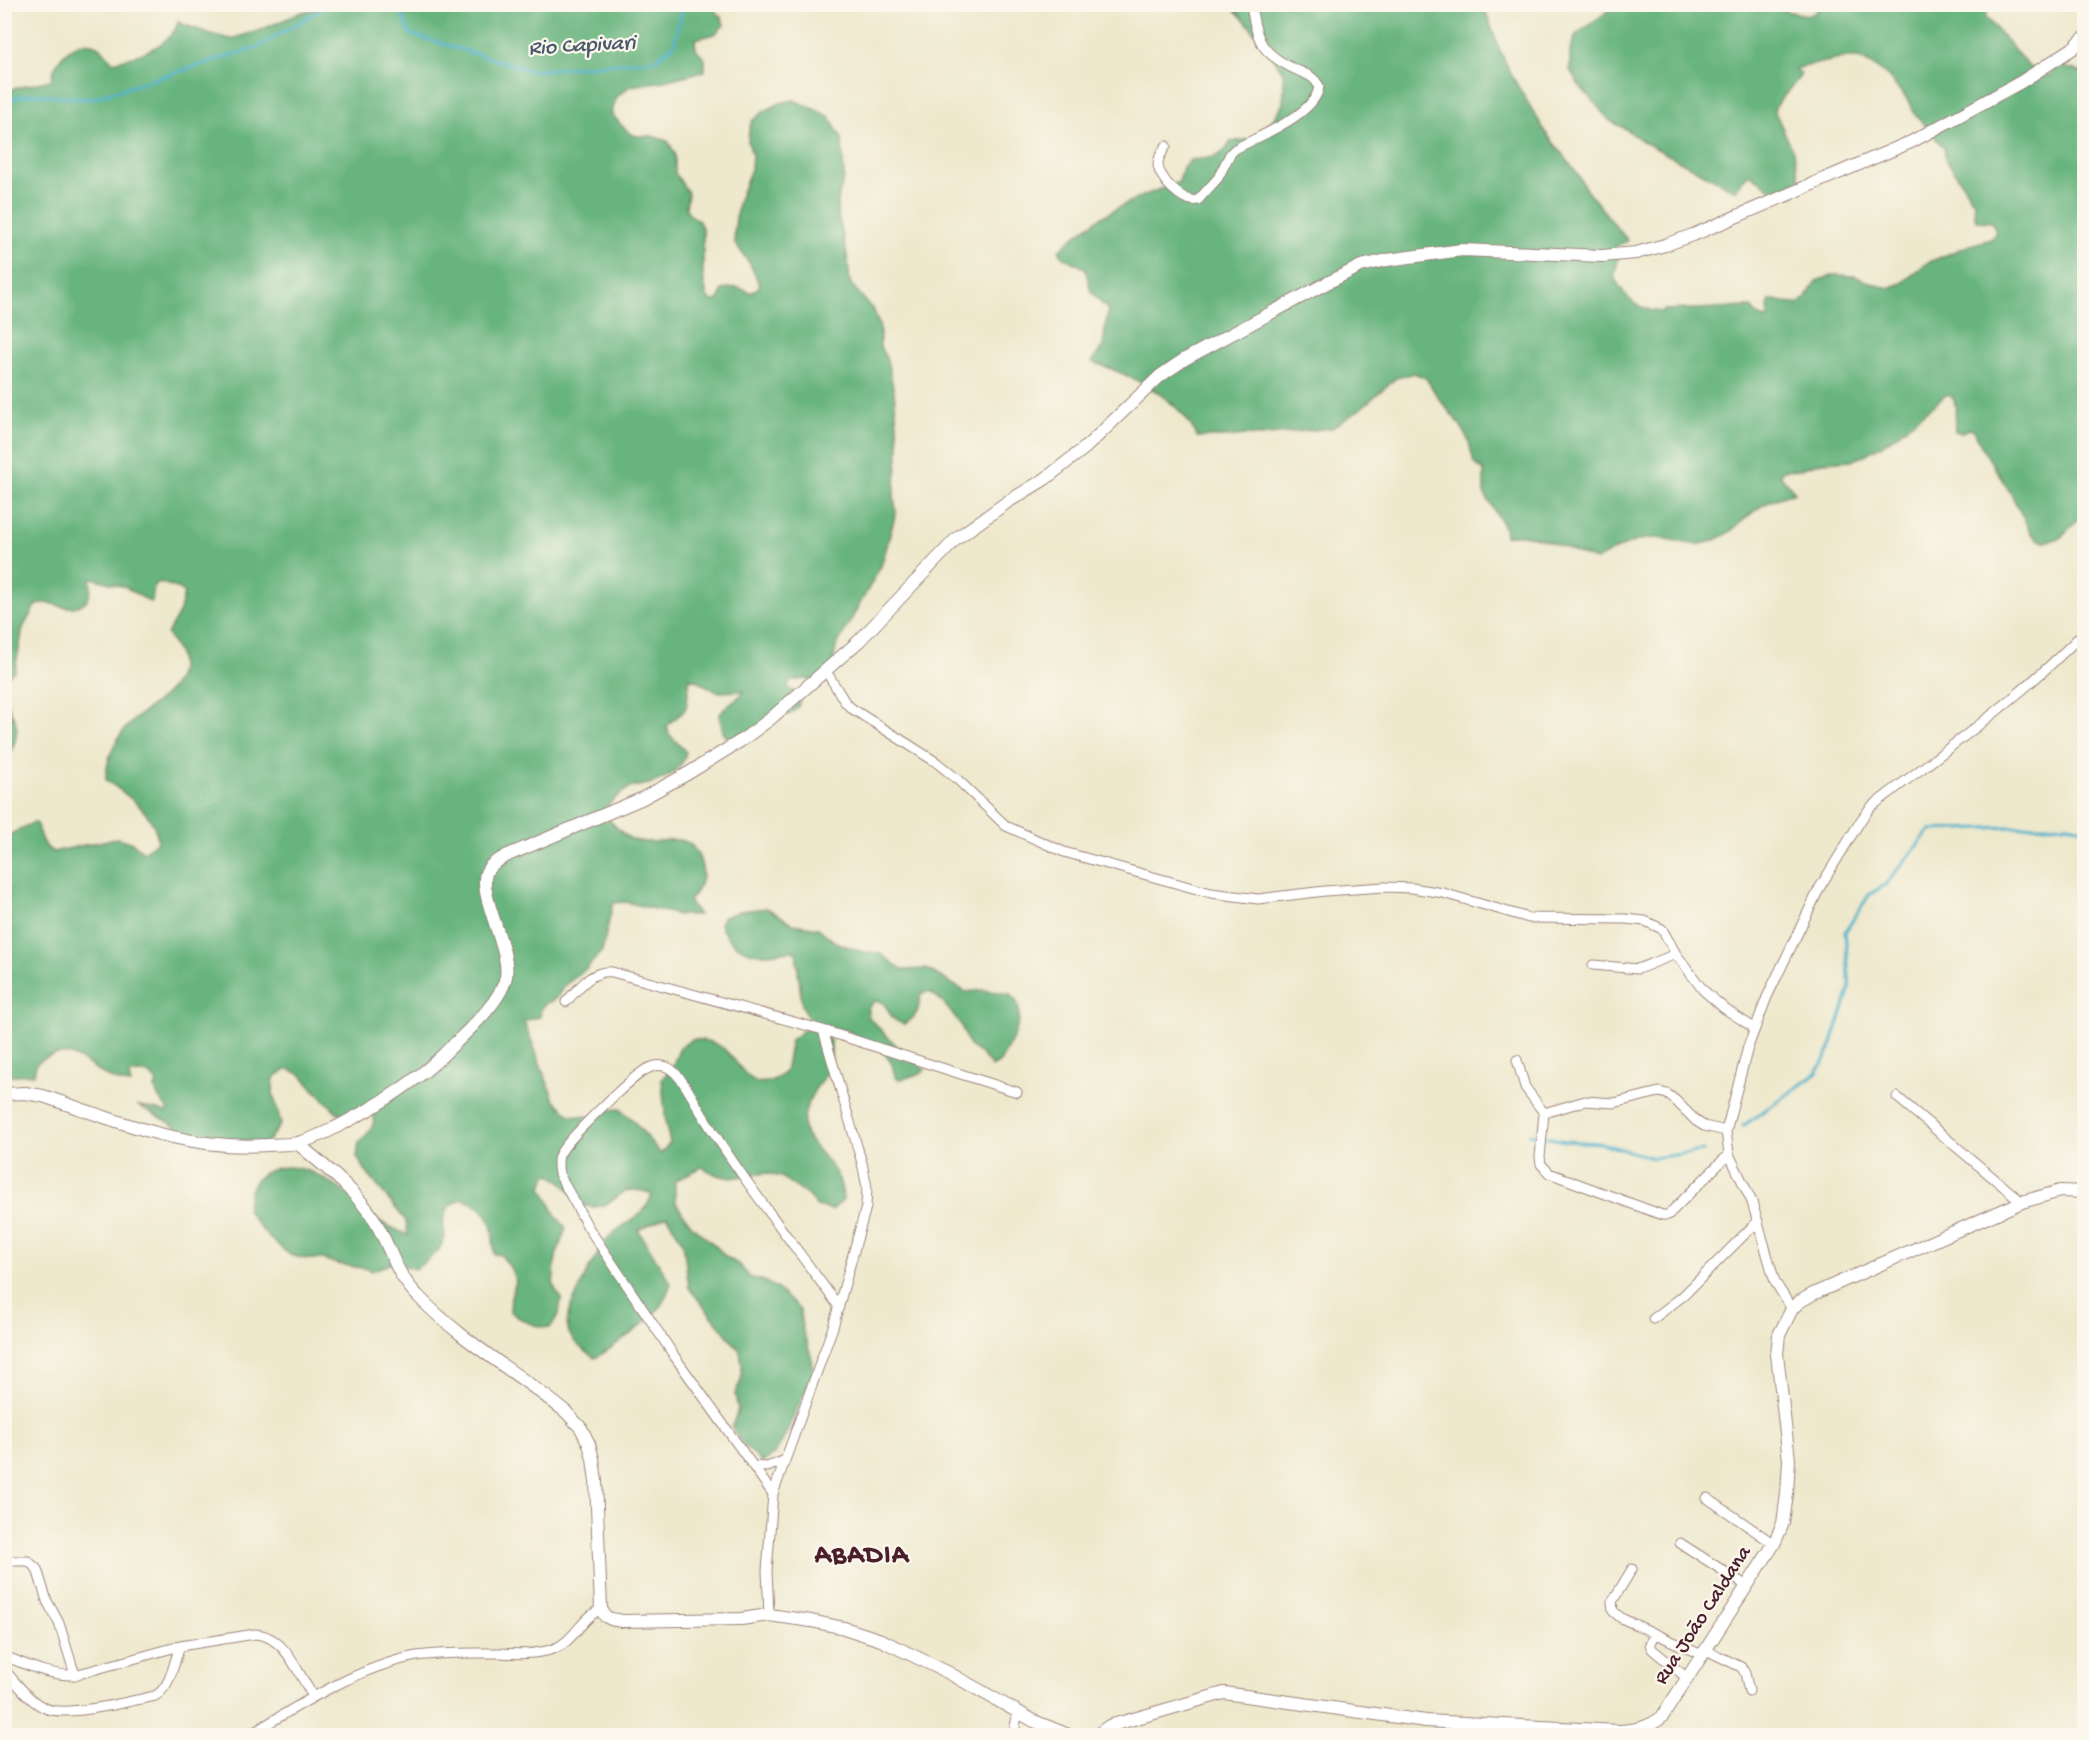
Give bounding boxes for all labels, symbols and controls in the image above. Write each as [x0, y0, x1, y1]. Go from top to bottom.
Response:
water label: Rio Capivari [528, 31, 638, 63]
district label: ABADIA [814, 1541, 910, 1573]
street label: Rua João Caldana [1650, 1541, 1759, 1690]

